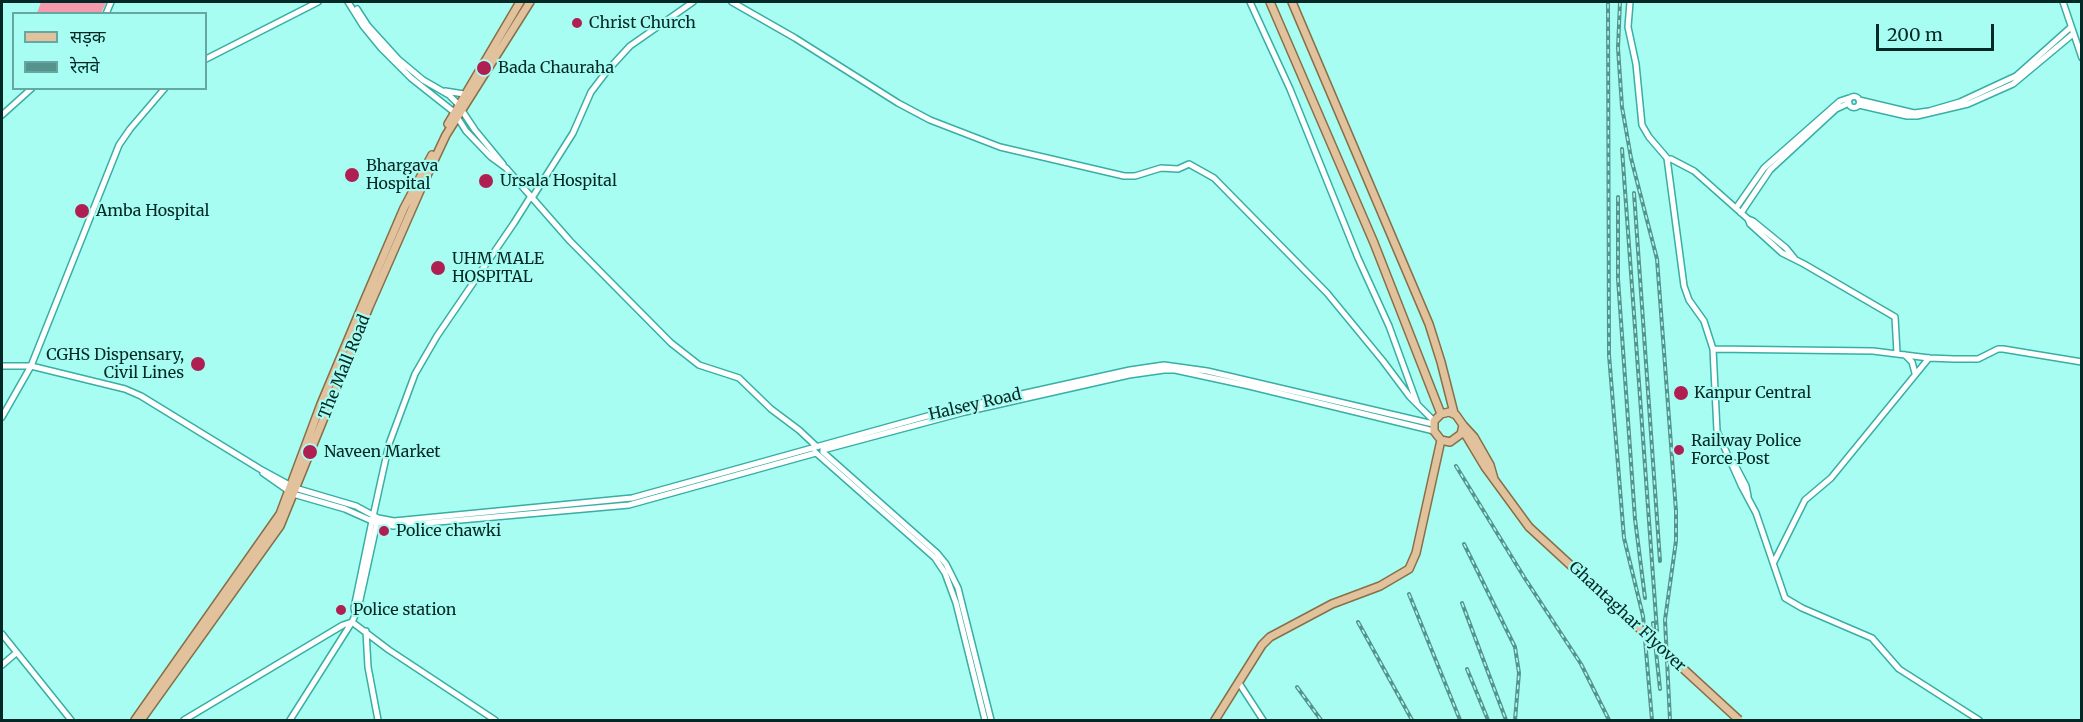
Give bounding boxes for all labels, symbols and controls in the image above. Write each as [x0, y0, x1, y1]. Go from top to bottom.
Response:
legend [12, 12, 207, 90]
scale bar [1879, 12, 1998, 50]
place label: Christ Church [589, 13, 696, 33]
marker: Christ Church [570, 16, 584, 30]
text: 200 m [1887, 23, 1943, 46]
text: सड़क [70, 25, 106, 48]
text: रेलवे [70, 55, 100, 78]
place label: Bada Chauraha [498, 58, 614, 78]
marker: Bada Chauraha [475, 59, 493, 77]
place label: Bhargava Hospital [366, 156, 438, 194]
marker: Bhargava Hospital [343, 166, 361, 184]
place label: Ursala Hospital [500, 171, 617, 191]
marker: Ursala Hospital [477, 172, 495, 190]
place label: Amba Hospital [96, 201, 210, 221]
marker: Amba Hospital [73, 202, 91, 220]
place label: UHM MALE HOSPITAL [452, 249, 544, 287]
marker: UHM MALE HOSPITAL [429, 259, 447, 277]
street label: The Mall Road [315, 312, 375, 422]
place label: CGHS Dispensary, Civil Lines [46, 345, 184, 383]
marker: CGHS Dispensary, Civil Lines [189, 355, 207, 373]
place label: Kanpur Central [1694, 383, 1811, 403]
marker: Kanpur Central [1672, 384, 1690, 402]
street label: Halsey Road [927, 385, 1023, 425]
place label: Railway Police Force Post [1691, 431, 1801, 469]
place label: Naveen Market [324, 442, 440, 462]
marker: Naveen Market [301, 443, 319, 461]
marker: Railway Police Force Post [1672, 443, 1686, 457]
place label: Police chawki [396, 521, 501, 541]
marker: Police chawki [377, 524, 391, 538]
street label: Ghantaghar Flyover [1565, 558, 1689, 676]
place label: Police station [353, 600, 456, 620]
marker: Police station [334, 603, 348, 617]

